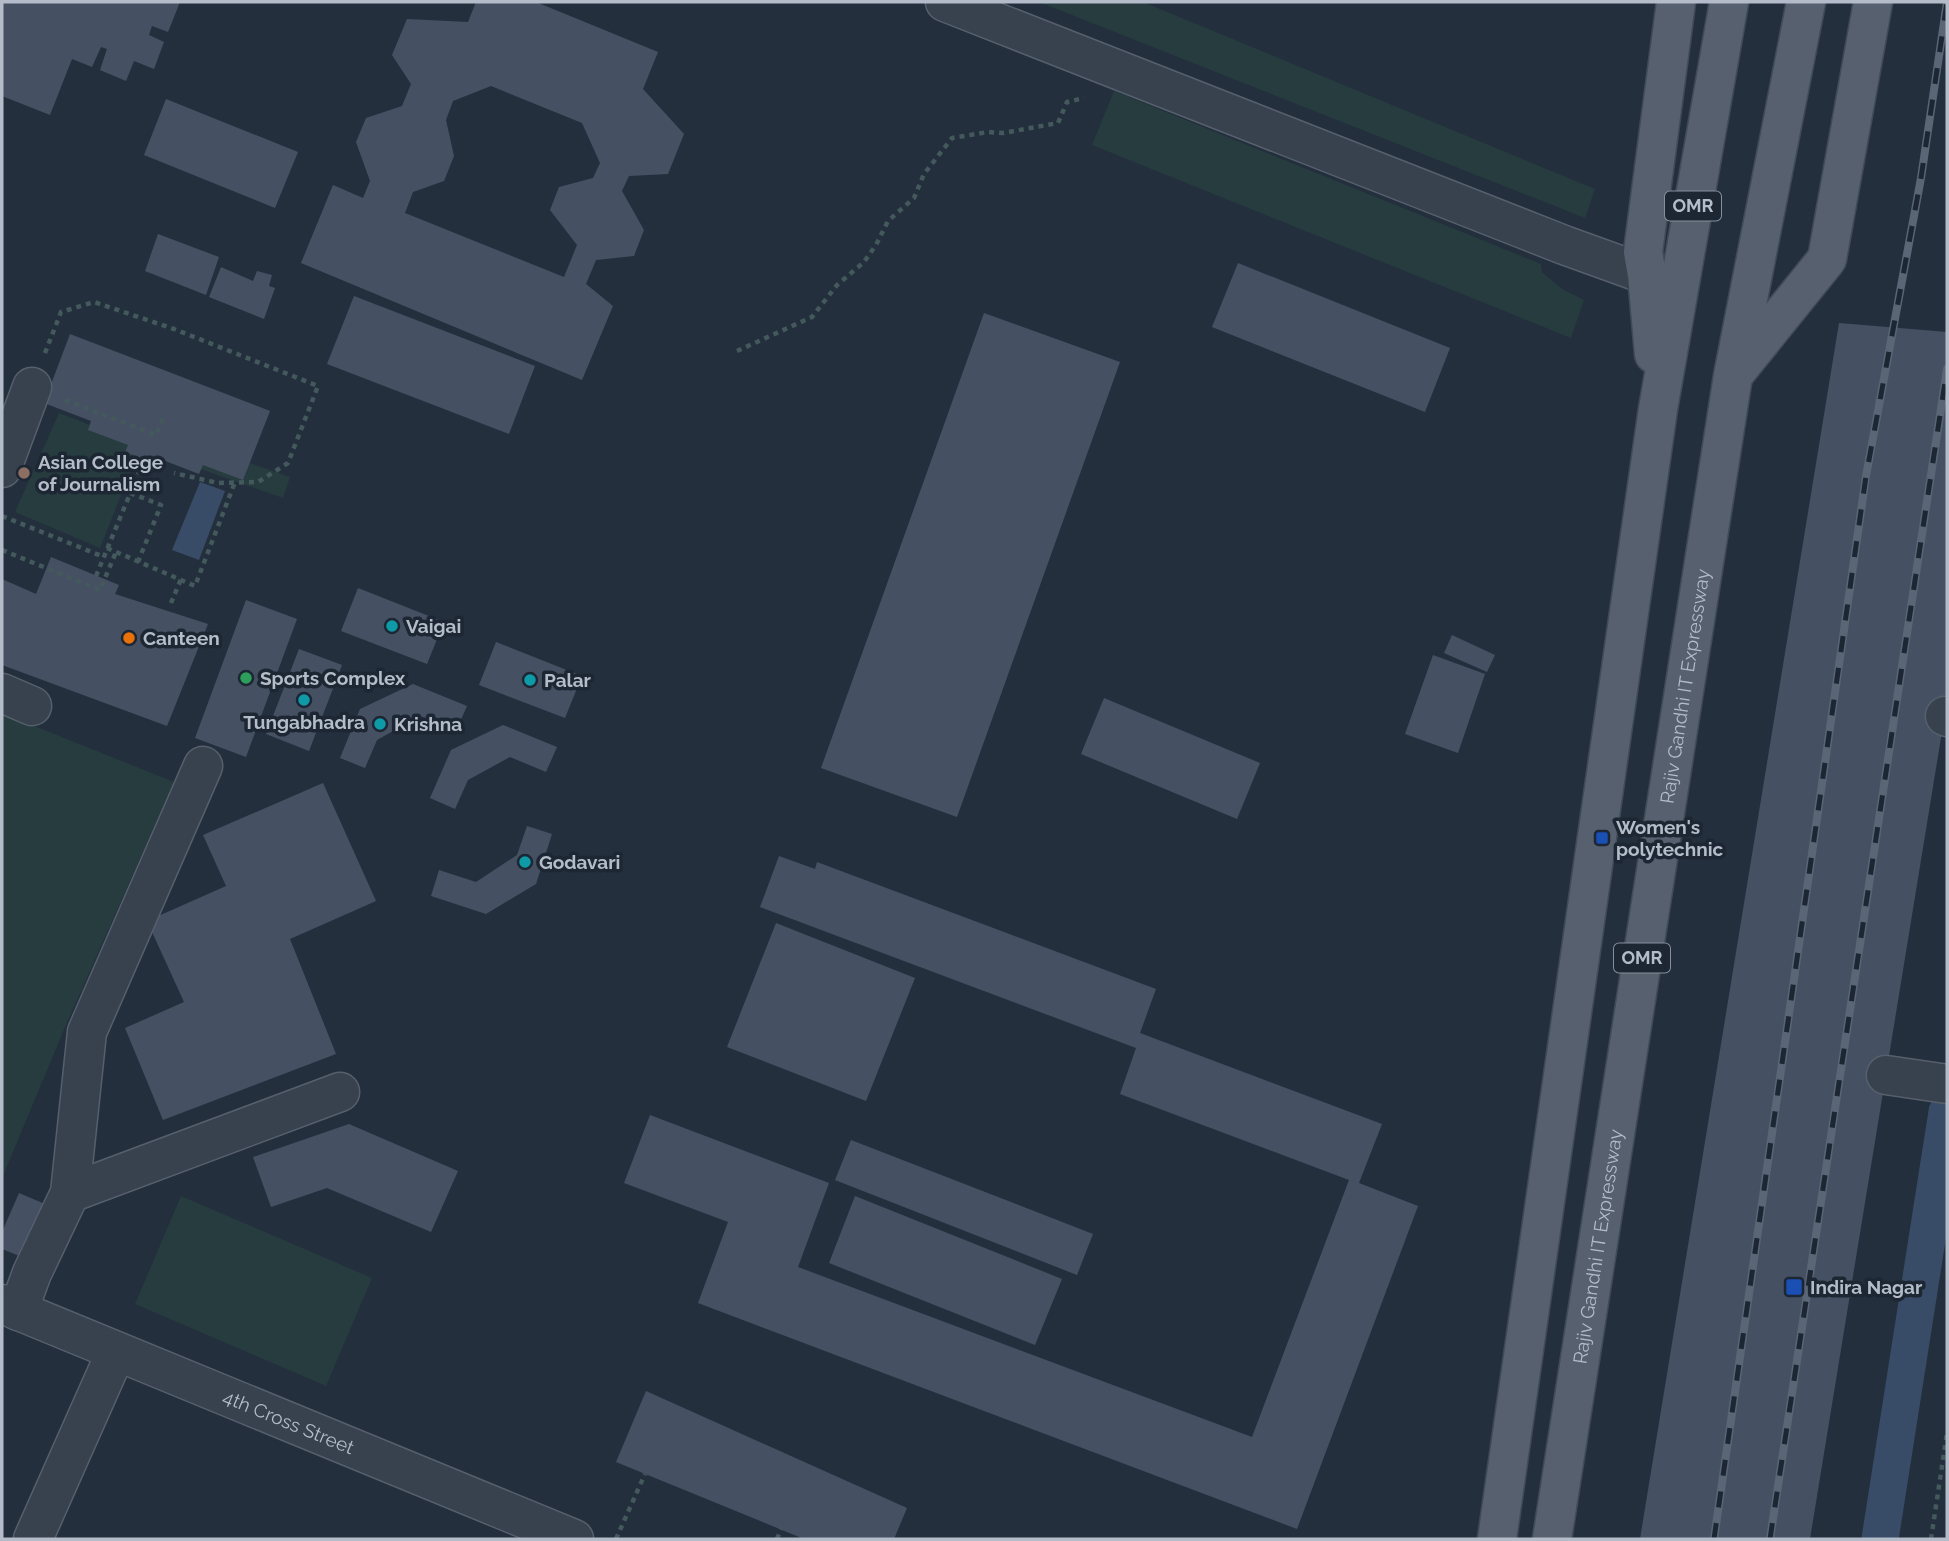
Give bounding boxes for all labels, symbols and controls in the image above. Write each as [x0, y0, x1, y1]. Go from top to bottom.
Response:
road number: OMR [1665, 191, 1721, 220]
place label: Asian College of Journalism [38, 451, 163, 495]
marker: Asian College of Journalism [16, 465, 32, 481]
street label: Rajiv Gandhi IT Expressway [1656, 567, 1714, 805]
place label: Vaigai [406, 615, 461, 637]
marker: Vaigai [384, 618, 400, 634]
place label: Canteen [143, 627, 220, 649]
marker: Canteen [121, 630, 137, 646]
place label: Sports Complex [260, 667, 406, 689]
place label: Palar [544, 669, 592, 691]
marker: Sports Complex [238, 670, 254, 686]
marker: Palar [522, 672, 538, 688]
marker: Tungabhadra [296, 692, 312, 708]
place label: Tungabhadra [243, 711, 365, 733]
place label: Krishna [394, 713, 462, 735]
marker: Krishna [372, 716, 388, 732]
place label: Women's polytechnic [1616, 816, 1724, 860]
marker: Women's polytechnic [1594, 830, 1610, 846]
place label: Godavari [539, 851, 620, 873]
marker: Godavari [517, 854, 533, 870]
road number: OMR [1614, 944, 1670, 973]
street label: Rajiv Gandhi IT Expressway [1568, 1128, 1627, 1365]
place label: Indira Nagar [1810, 1276, 1923, 1298]
marker: Indira Nagar [1784, 1277, 1804, 1297]
street label: 4th Cross Street [220, 1385, 358, 1459]

